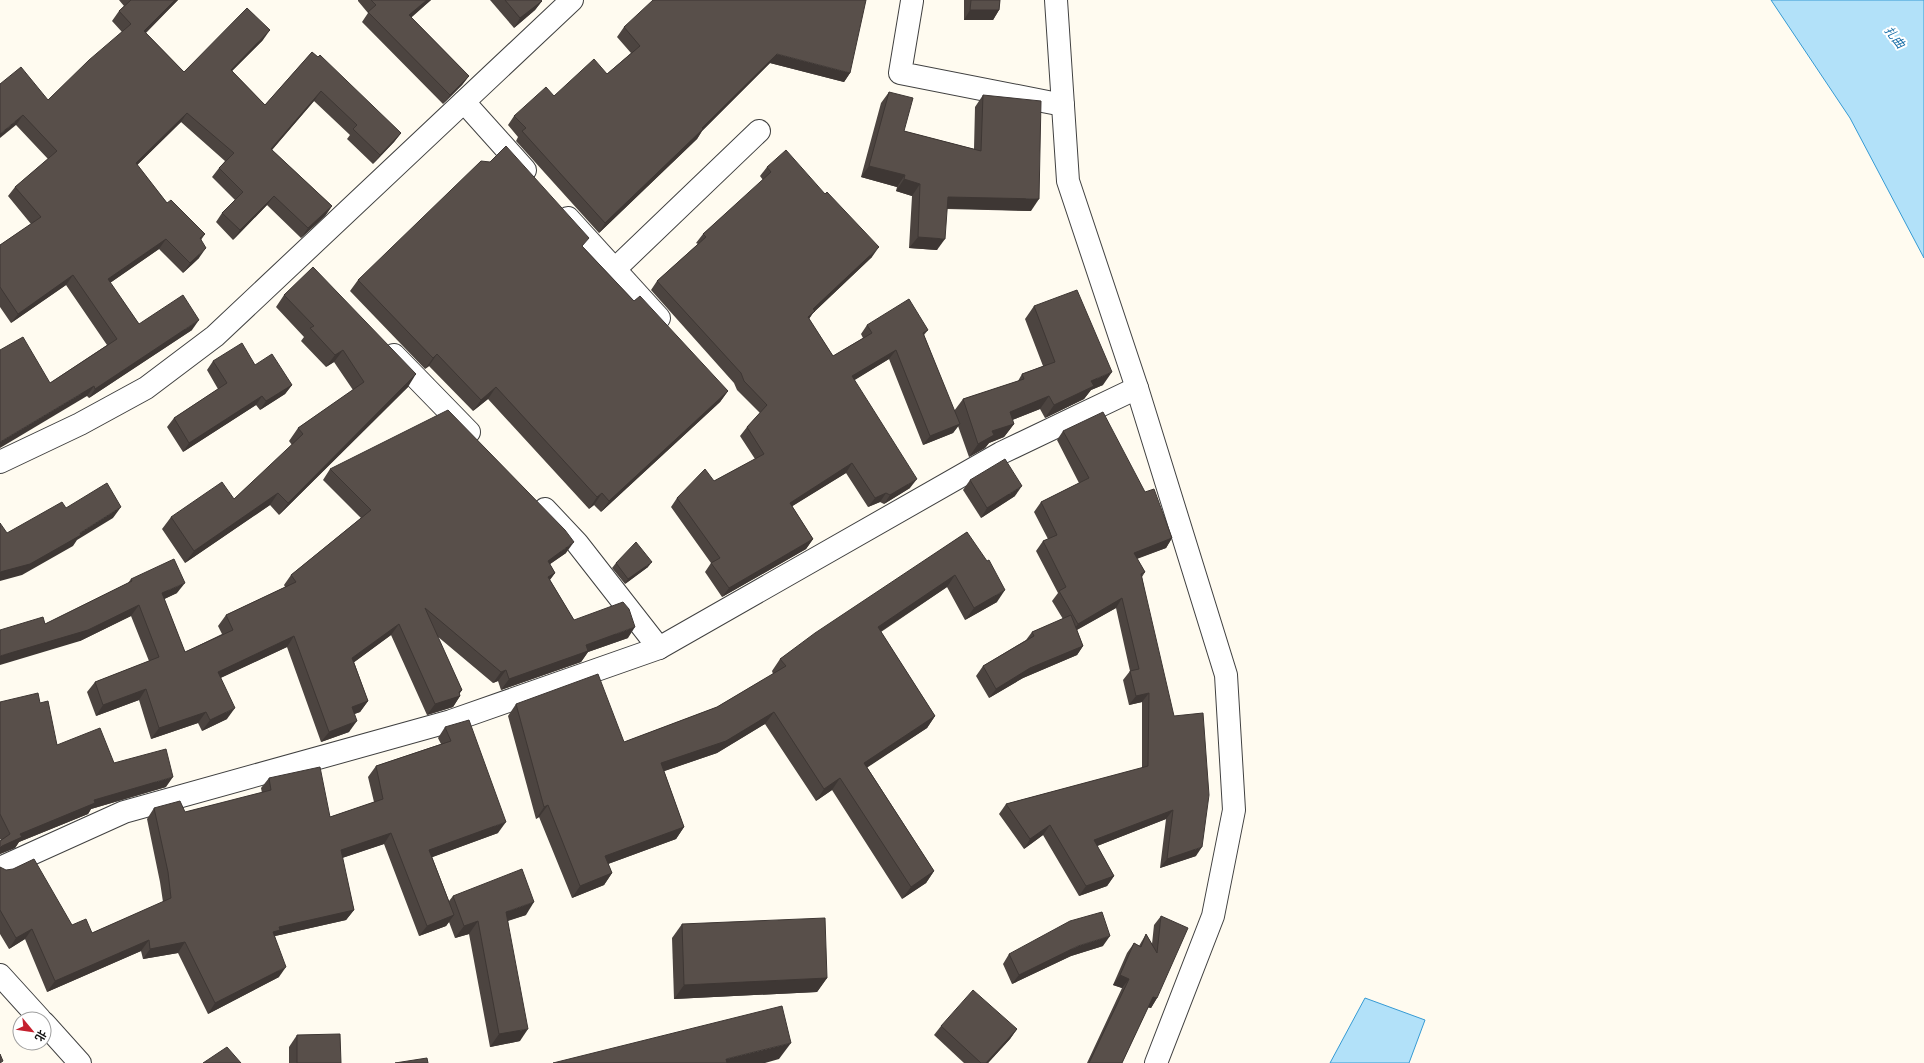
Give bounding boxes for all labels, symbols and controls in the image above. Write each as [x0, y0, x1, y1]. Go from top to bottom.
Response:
water label: 扎曲 [1881, 22, 1910, 52]
north arrow [12, 1011, 52, 1051]
text: 北 [32, 1028, 50, 1045]

